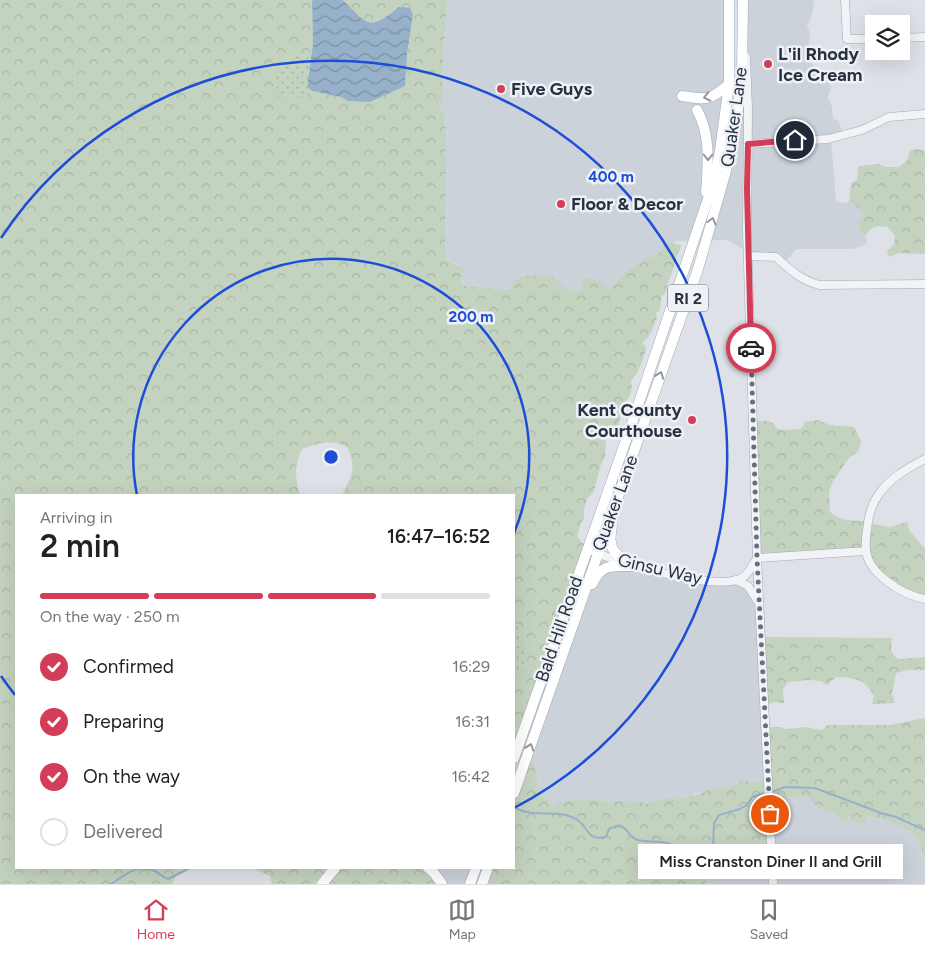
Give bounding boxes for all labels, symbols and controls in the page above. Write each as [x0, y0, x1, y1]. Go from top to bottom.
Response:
map controls [865, 15, 910, 60]
button: layers [865, 15, 910, 60]
place label: L'il Rhody Ice Cream [778, 43, 862, 86]
marker: L'il Rhody Ice Cream [762, 58, 774, 70]
street label: Quaker Lane [716, 66, 752, 168]
place label: Five Guys [511, 78, 593, 100]
marker: Five Guys [495, 83, 507, 95]
one-way arrow [703, 91, 712, 102]
pin [774, 119, 816, 161]
icon: home [781, 126, 809, 154]
one-way arrow [703, 153, 713, 161]
text: 400 m [588, 168, 634, 186]
place label: Floor & Decor [571, 193, 683, 215]
marker: Floor & Decor [555, 198, 567, 210]
one-way arrow [706, 218, 716, 226]
road number: RI 2 [668, 284, 708, 312]
text: 200 m [449, 308, 493, 326]
courier [726, 323, 776, 373]
icon: car [737, 334, 765, 362]
one-way arrow [654, 372, 664, 380]
place label: Kent County Courthouse [577, 399, 683, 442]
marker: Kent County Courthouse [686, 414, 698, 426]
centre of rings [322, 448, 340, 466]
street label: Quaker Lane [587, 452, 643, 554]
text: Arriving in [40, 508, 112, 527]
text: 16:47–16:52 [387, 525, 490, 548]
text: 2 min [40, 527, 120, 565]
street label: Ginsu Way [616, 549, 705, 589]
street label: Bald Hill Road [531, 573, 587, 685]
text: On the way · 250 m [40, 607, 180, 626]
icon: check [40, 653, 68, 681]
text: Confirmed [83, 655, 174, 678]
text: 16:29 [452, 657, 490, 676]
icon: check [40, 708, 68, 736]
text: Preparing [83, 710, 164, 733]
text: 16:31 [455, 712, 490, 731]
one-way arrow [524, 744, 534, 752]
icon: check [40, 763, 68, 791]
text: On the way [83, 765, 180, 788]
text: 16:42 [451, 767, 490, 786]
pin [749, 793, 791, 835]
icon: bag [756, 800, 784, 828]
text: Delivered [83, 820, 163, 843]
callout: Miss Cranston Diner II and Grill [638, 844, 902, 879]
text: Miss Cranston Diner II and Grill [659, 852, 882, 871]
tab: Home [137, 896, 175, 943]
tab: Map [448, 896, 476, 943]
tab: Saved [750, 896, 788, 943]

